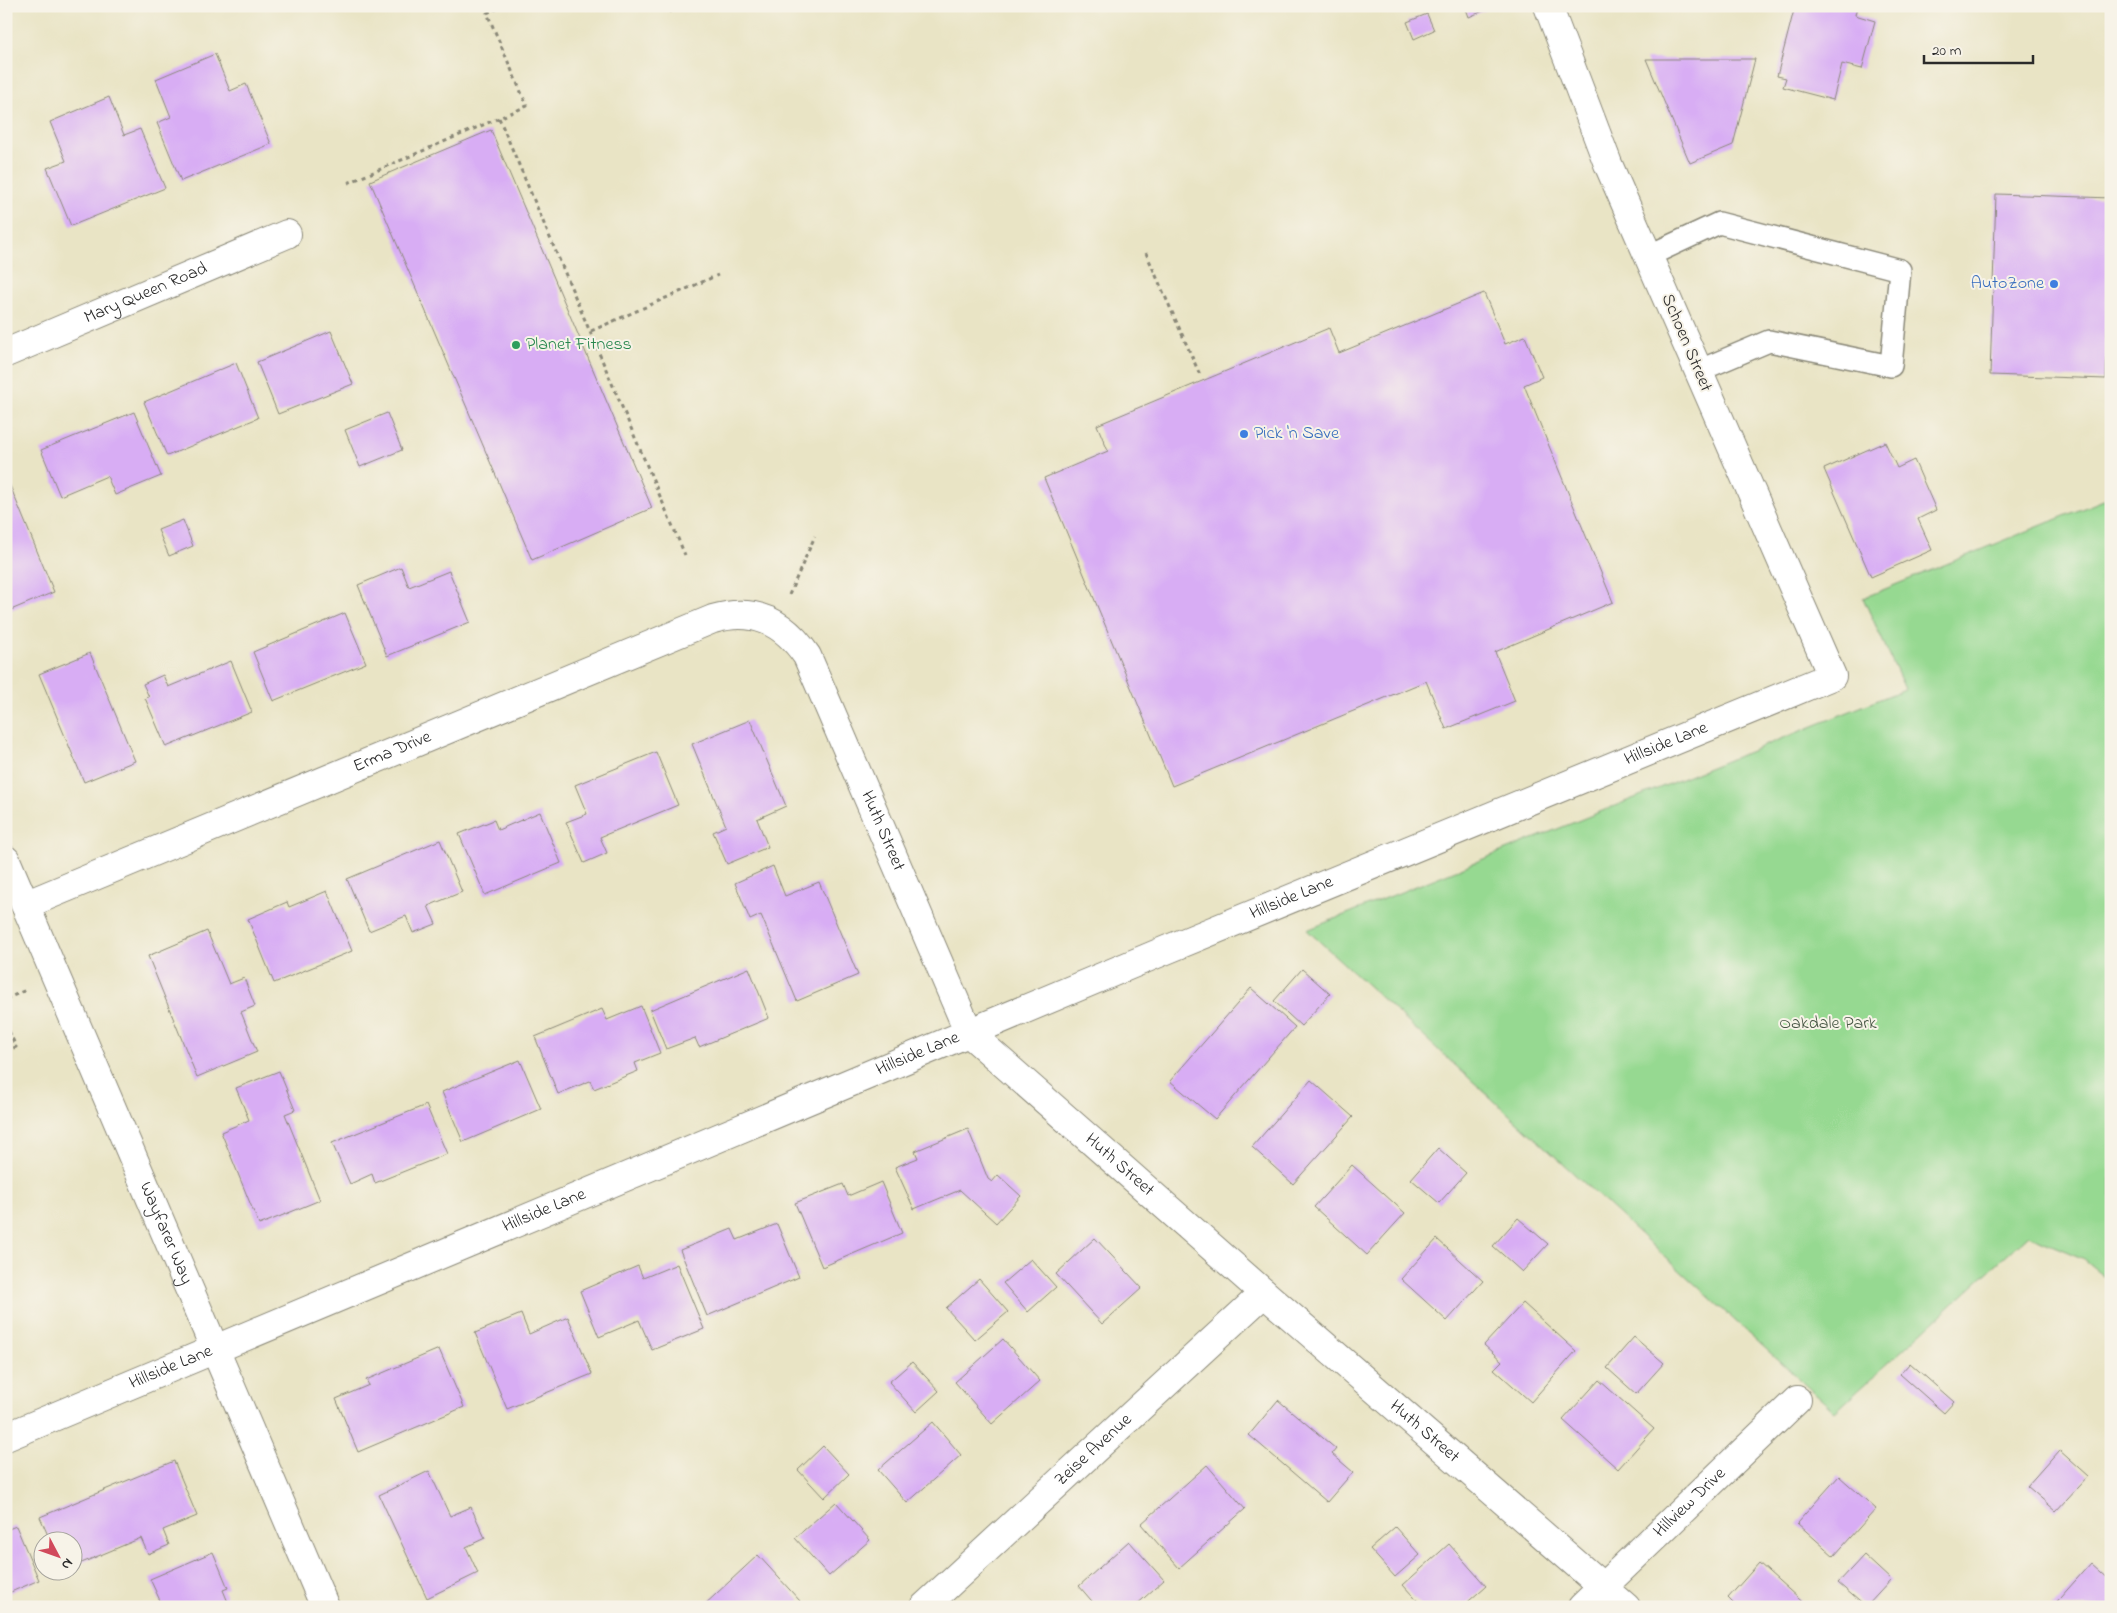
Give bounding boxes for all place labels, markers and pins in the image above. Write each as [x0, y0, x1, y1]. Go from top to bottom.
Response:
place label: AutoZone [1971, 271, 2045, 297]
marker: AutoZone [2048, 278, 2060, 290]
place label: Planet Fitness [526, 332, 632, 358]
marker: Planet Fitness [510, 339, 522, 351]
place label: Pick 'n Save [1254, 421, 1340, 447]
marker: Pick 'n Save [1238, 428, 1250, 440]

